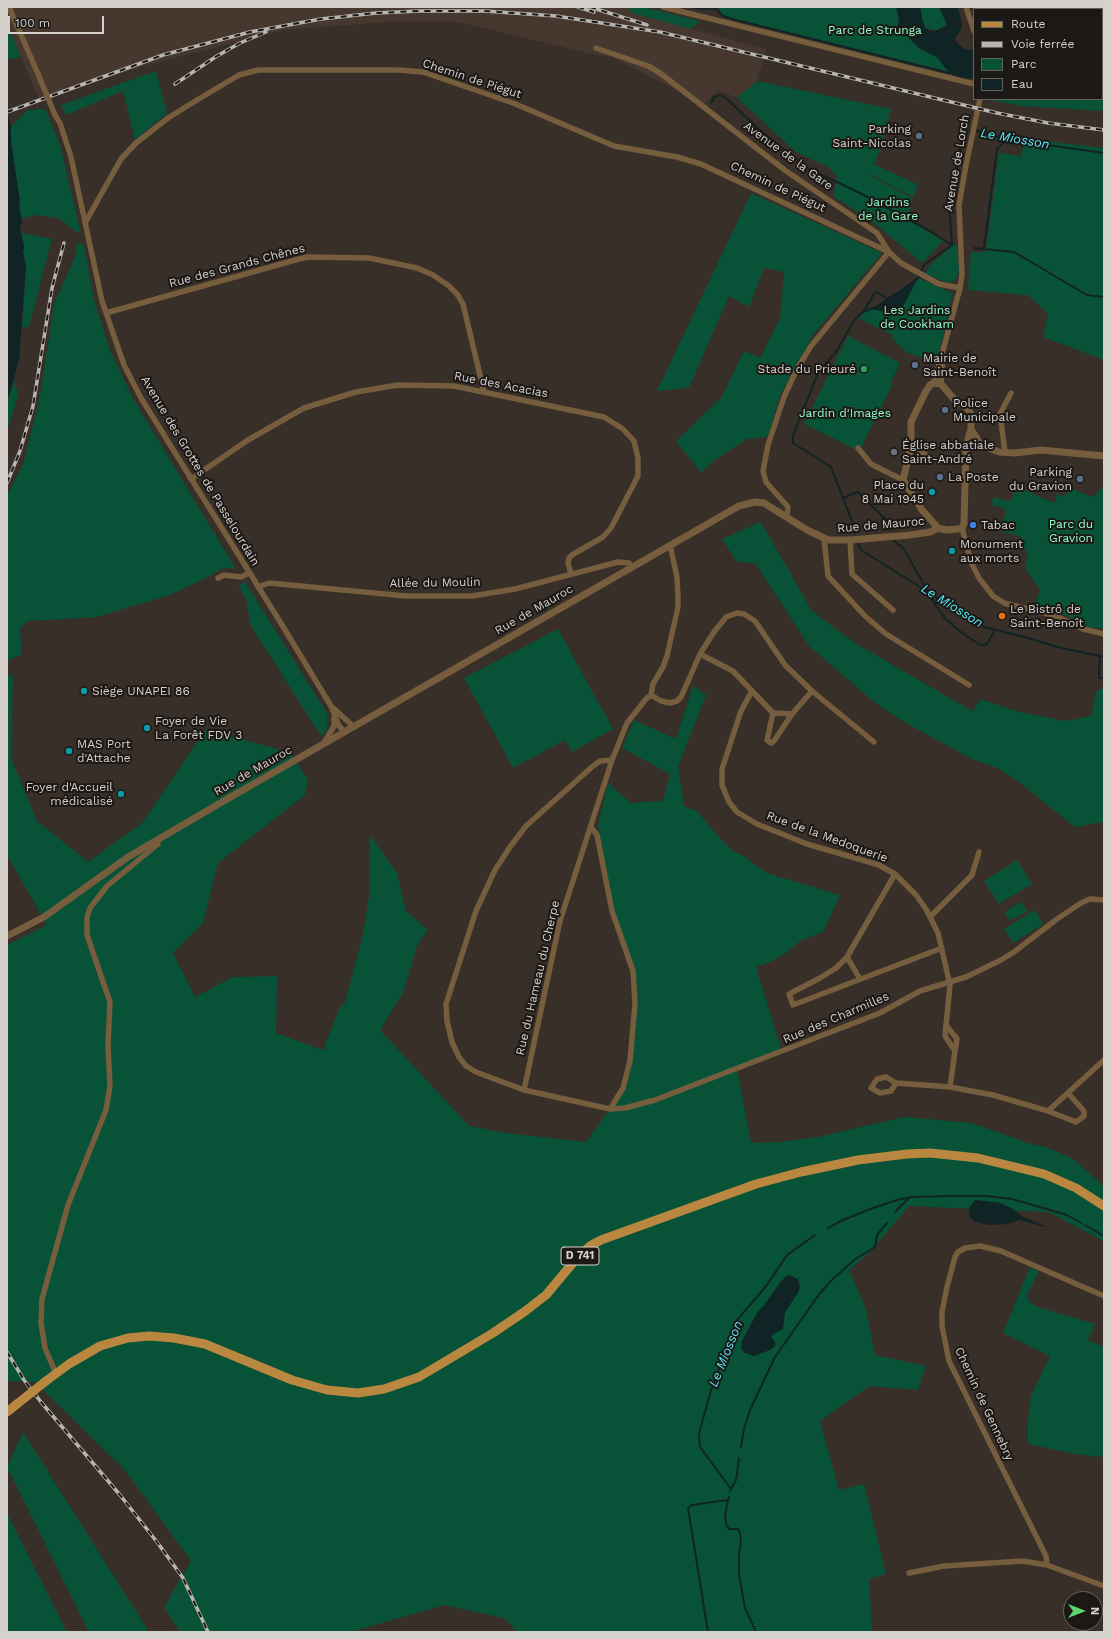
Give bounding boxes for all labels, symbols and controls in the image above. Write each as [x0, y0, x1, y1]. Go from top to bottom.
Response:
scale bar [10, 8, 106, 34]
legend [973, 8, 1103, 100]
text: 100 m [15, 16, 50, 30]
text: Route [1011, 17, 1045, 31]
park label: Parc de Strunga [828, 23, 922, 37]
text: Voie ferrée [1011, 37, 1074, 51]
street label: Chemin de Piégut [421, 56, 523, 102]
text: Parc [1011, 57, 1037, 71]
text: Eau [1011, 77, 1033, 91]
street label: Avenue de Lorch [941, 113, 973, 213]
street label: Avenue de la Gare [741, 119, 835, 193]
place label: Parking Saint-Nicolas [832, 122, 911, 150]
water label: Le Miosson [979, 125, 1051, 153]
marker: Parking Saint-Nicolas [914, 131, 924, 141]
street label: Chemin de Piégut [728, 159, 828, 215]
park label: Jardins de la Gare [858, 195, 918, 223]
street label: Rue des Grands Chênes [168, 241, 306, 291]
park label: Les Jardins de Cookham [880, 303, 954, 331]
place label: Mairie de Saint-Benoît [923, 351, 997, 379]
marker: Mairie de Saint-Benoît [910, 360, 920, 370]
place label: Stade du Prieuré [758, 362, 856, 376]
marker: Stade du Prieuré [859, 364, 869, 374]
street label: Rue des Acacias [453, 369, 549, 401]
street label: Avenue des Grottes de Passelourdain [138, 374, 262, 568]
place label: Police Municipale [953, 396, 1016, 424]
marker: Police Municipale [940, 405, 950, 415]
park label: Jardin d'Images [799, 406, 891, 420]
place label: Église abbatiale Saint-André [902, 438, 994, 466]
marker: Église abbatiale Saint-André [889, 447, 899, 457]
place label: Parking du Gravion [1009, 465, 1072, 493]
place label: La Poste [948, 470, 999, 484]
marker: La Poste [935, 472, 945, 482]
marker: Parking du Gravion [1075, 474, 1085, 484]
place label: Place du 8 Mai 1945 [862, 478, 924, 506]
marker: Place du 8 Mai 1945 [927, 487, 937, 497]
street label: Rue de Mauroc [837, 514, 925, 536]
park label: Parc du Gravion [1049, 517, 1093, 545]
place label: Tabac [981, 518, 1015, 532]
marker: Tabac [968, 520, 978, 530]
place label: Monument aux morts [960, 537, 1023, 565]
marker: Monument aux morts [947, 546, 957, 556]
street label: Allée du Moulin [389, 575, 481, 591]
water label: Le Miosson [918, 581, 986, 631]
street label: Rue de Mauroc [492, 582, 576, 638]
place label: Le Bistrô de Saint-Benoît [1010, 602, 1084, 630]
marker: Le Bistrô de Saint-Benoît [997, 611, 1007, 621]
place label: Siège UNAPEI 86 [92, 684, 190, 698]
marker: Siège UNAPEI 86 [79, 686, 89, 696]
place label: Foyer de Vie La Forêt FDV 3 [155, 714, 242, 742]
marker: Foyer de Vie La Forêt FDV 3 [142, 723, 152, 733]
place label: MAS Port d'Attache [77, 737, 131, 765]
street label: Rue de Mauroc [211, 743, 295, 799]
marker: MAS Port d'Attache [64, 746, 74, 756]
place label: Foyer d'Accueil médicalisé [26, 780, 113, 808]
marker: Foyer d'Accueil médicalisé [116, 789, 126, 799]
street label: Rue de la Medoquerie [764, 808, 890, 866]
street label: Rue du Hameau du Cherpe [513, 899, 563, 1057]
street label: Rue des Charmilles [781, 989, 891, 1047]
road number: D 741 [561, 1247, 599, 1265]
water label: Le Miosson [706, 1319, 746, 1389]
street label: Chemin de Gennebry [951, 1345, 1017, 1463]
north arrow [1063, 1591, 1103, 1631]
text: N [1088, 1607, 1101, 1615]

